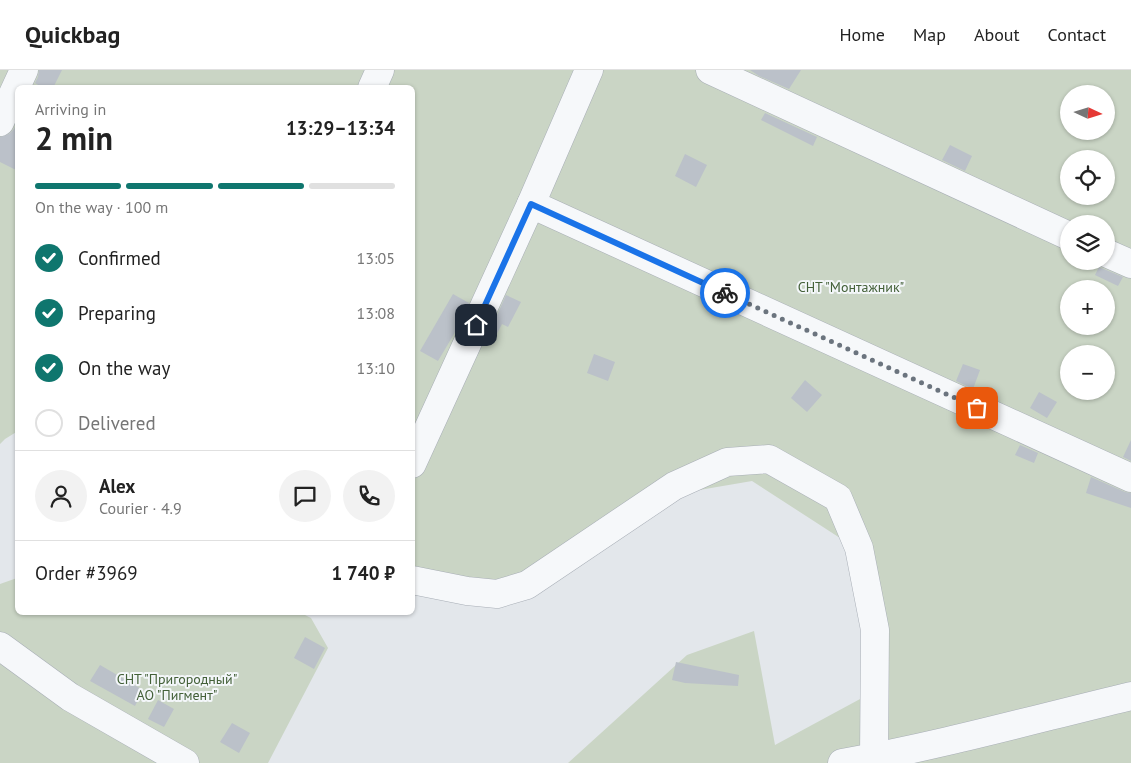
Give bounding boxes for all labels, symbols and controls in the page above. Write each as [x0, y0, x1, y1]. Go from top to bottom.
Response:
text: Quickbag [25, 19, 120, 50]
text: Home [839, 23, 885, 46]
text: Map [913, 23, 946, 46]
text: About [974, 23, 1020, 46]
text: Contact [1048, 23, 1106, 46]
north arrow [1060, 85, 1115, 140]
map controls [1060, 85, 1115, 400]
text: Arriving in [35, 99, 106, 119]
text: 13:29–13:34 [286, 116, 395, 140]
text: 2 min [35, 117, 113, 159]
button: locate [1060, 150, 1115, 205]
text: On the way · 100 m [35, 197, 168, 217]
button: layers [1060, 215, 1115, 270]
icon: check [35, 244, 63, 272]
text: Confirmed [78, 246, 161, 270]
text: 13:05 [357, 248, 395, 268]
courier [700, 268, 750, 318]
park label: СНТ "Монтажник" [798, 278, 904, 296]
icon: bike [711, 279, 739, 307]
button: + [1060, 280, 1115, 335]
icon: check [35, 299, 63, 327]
text: Preparing [78, 301, 156, 325]
text: 13:08 [357, 303, 395, 323]
pin [455, 304, 497, 346]
icon: home [462, 311, 490, 339]
button: − [1060, 345, 1115, 400]
icon: check [35, 354, 63, 382]
text: On the way [78, 356, 170, 380]
text: 13:10 [357, 358, 395, 378]
pin [956, 387, 998, 429]
icon: bag [963, 394, 991, 422]
text: Delivered [78, 411, 156, 435]
button: person [35, 470, 87, 522]
button: chat [279, 470, 331, 522]
button: phone [343, 470, 395, 522]
text: Alex [99, 474, 135, 498]
text: Courier · 4.9 [99, 498, 182, 518]
text: Order #3969 [35, 561, 138, 585]
text: 1 740 ₽ [332, 561, 395, 585]
park label: СНТ "Пригородный" АО "Пигмент" [117, 670, 237, 704]

